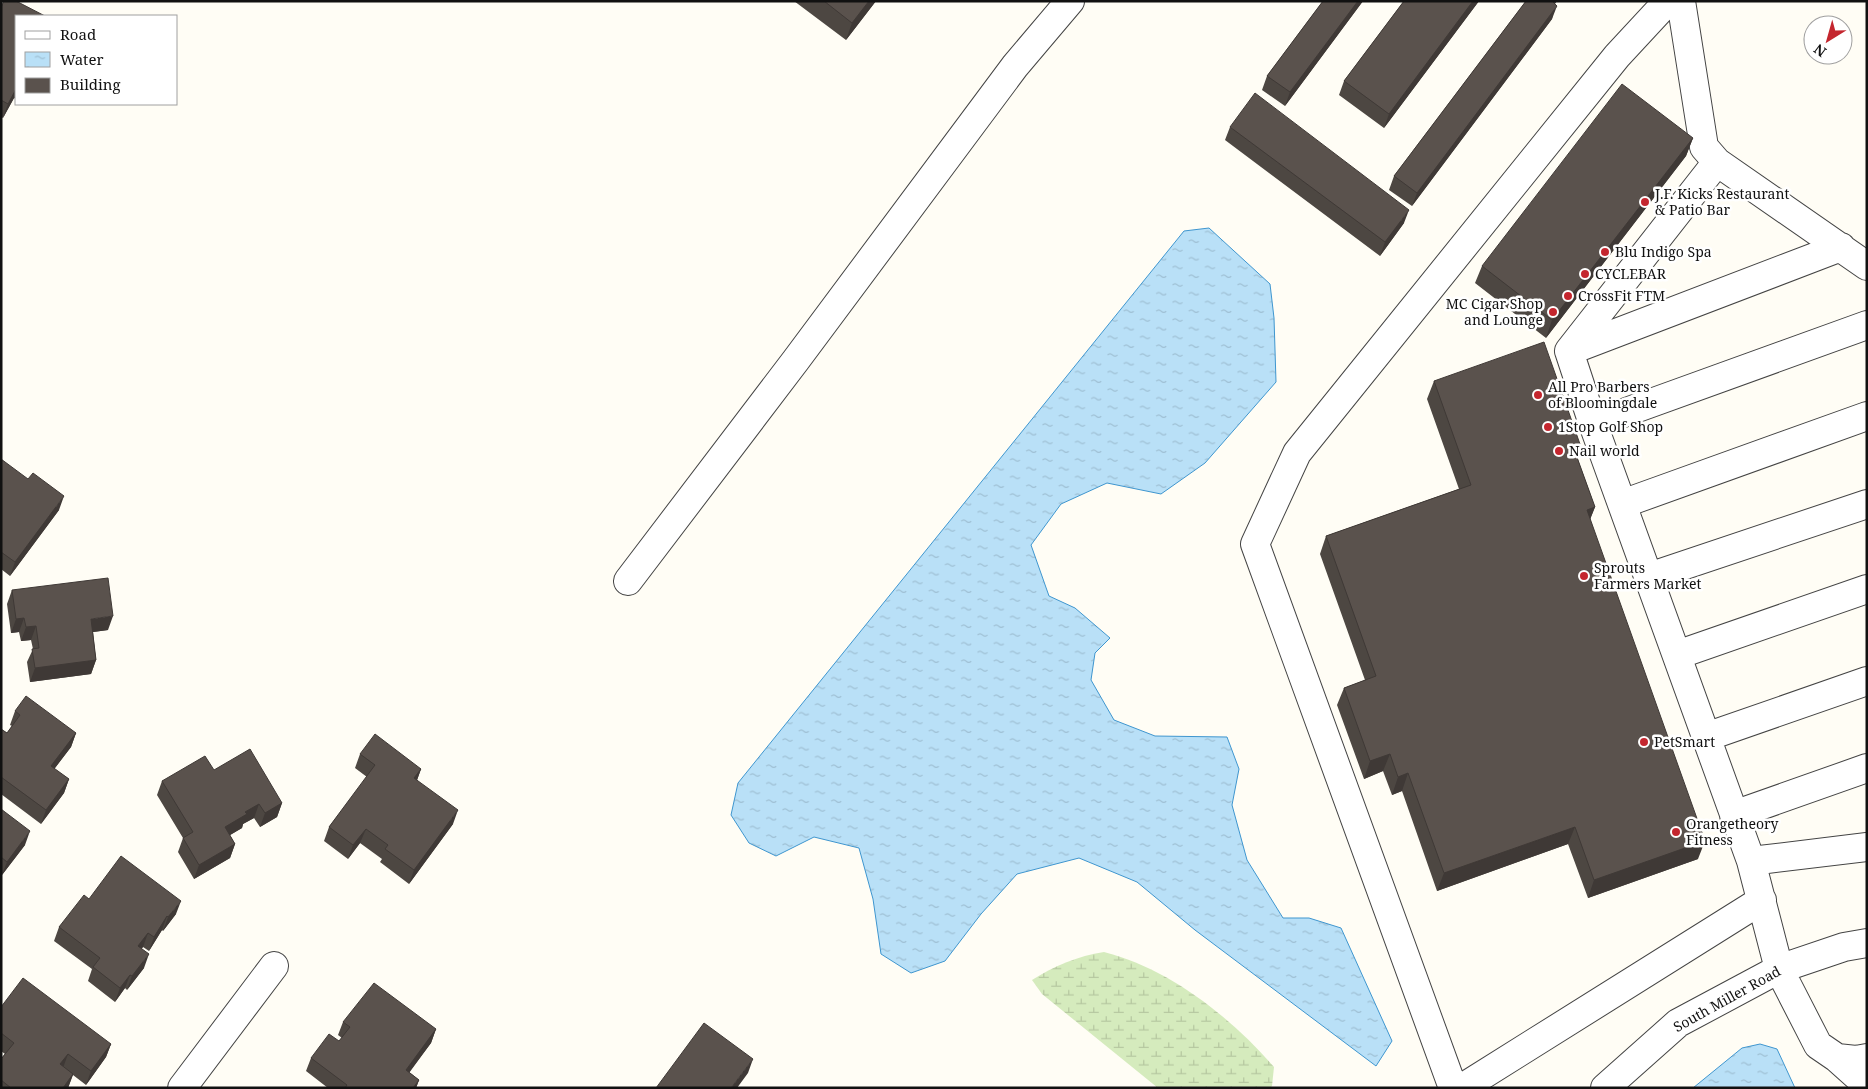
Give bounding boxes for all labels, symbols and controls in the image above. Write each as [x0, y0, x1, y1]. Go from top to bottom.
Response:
legend [15, 15, 178, 105]
north arrow [1803, 15, 1853, 65]
text: Road [60, 24, 96, 44]
text: N [1810, 40, 1830, 62]
text: Water [60, 49, 103, 69]
text: Building [60, 74, 121, 94]
place label: J.F. Kicks Restaurant & Patio Bar [1654, 184, 1789, 219]
marker: J.F. Kicks Restaurant & Patio Bar [1639, 196, 1651, 208]
place label: Blu Indigo Spa [1615, 242, 1712, 261]
marker: Blu Indigo Spa [1599, 246, 1611, 258]
place label: CYCLEBAR [1595, 264, 1667, 283]
marker: CYCLEBAR [1579, 268, 1591, 280]
place label: CrossFit FTM [1578, 286, 1665, 305]
marker: CrossFit FTM [1562, 290, 1574, 302]
place label: MC Cigar Shop and Lounge [1446, 294, 1543, 329]
marker: MC Cigar Shop and Lounge [1547, 306, 1559, 318]
place label: All Pro Barbers of Bloomingdale [1548, 377, 1657, 412]
marker: All Pro Barbers of Bloomingdale [1532, 389, 1544, 401]
place label: 1Stop Golf Shop [1558, 417, 1663, 436]
marker: 1Stop Golf Shop [1542, 421, 1554, 433]
place label: Nail world [1569, 441, 1640, 460]
marker: Nail world [1553, 445, 1565, 457]
place label: Sprouts Farmers Market [1594, 558, 1701, 593]
marker: Sprouts Farmers Market [1578, 570, 1590, 582]
place label: PetSmart [1654, 732, 1715, 751]
marker: PetSmart [1638, 736, 1650, 748]
place label: Orangetheory Fitness [1686, 814, 1779, 849]
marker: Orangetheory Fitness [1670, 826, 1682, 838]
street label: South Miller Road [1670, 961, 1784, 1036]

